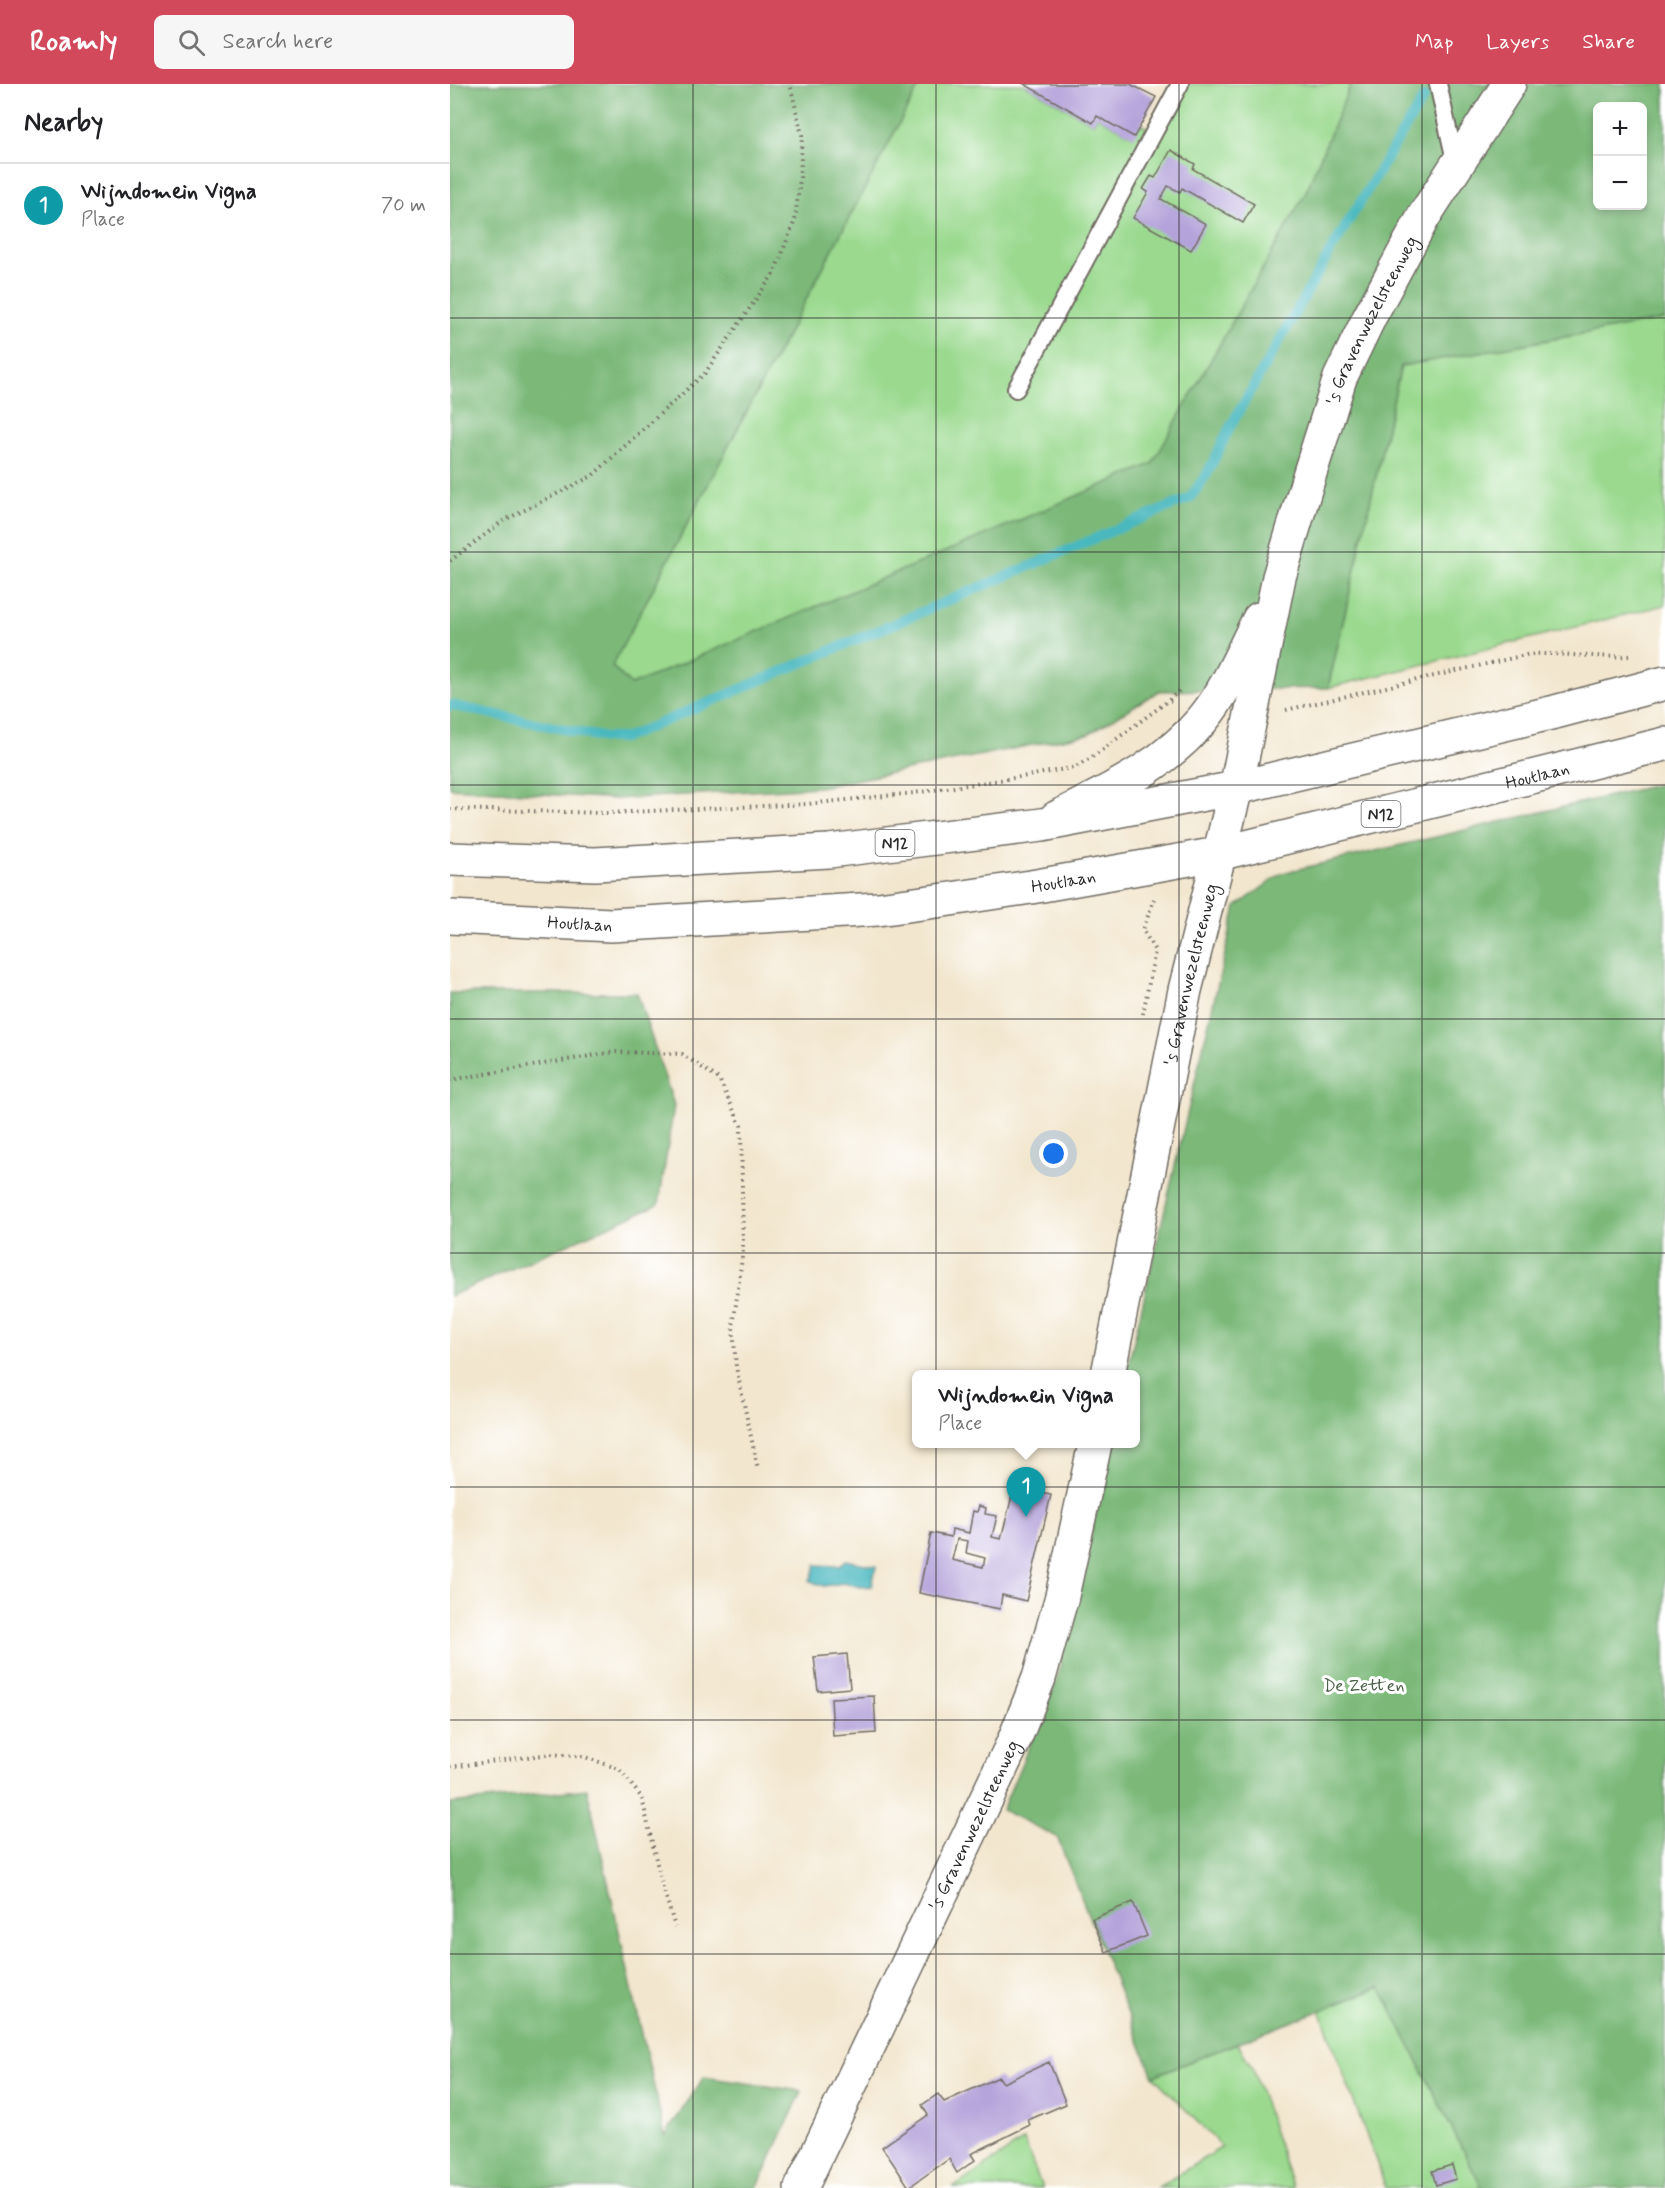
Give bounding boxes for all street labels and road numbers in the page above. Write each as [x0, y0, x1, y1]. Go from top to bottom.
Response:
street label: 's Gravenwezelsteenweg [1321, 232, 1425, 408]
street label: Houtlaan [1503, 757, 1572, 796]
road number: N12 [1362, 801, 1400, 827]
road number: N12 [876, 830, 914, 856]
street label: Houtlaan [1029, 865, 1098, 900]
street label: 's Gravenwezelsteenweg [1159, 881, 1225, 1068]
street label: Houtlaan [547, 911, 613, 938]
street label: 's Gravenwezelsteenweg [924, 1736, 1027, 1915]

